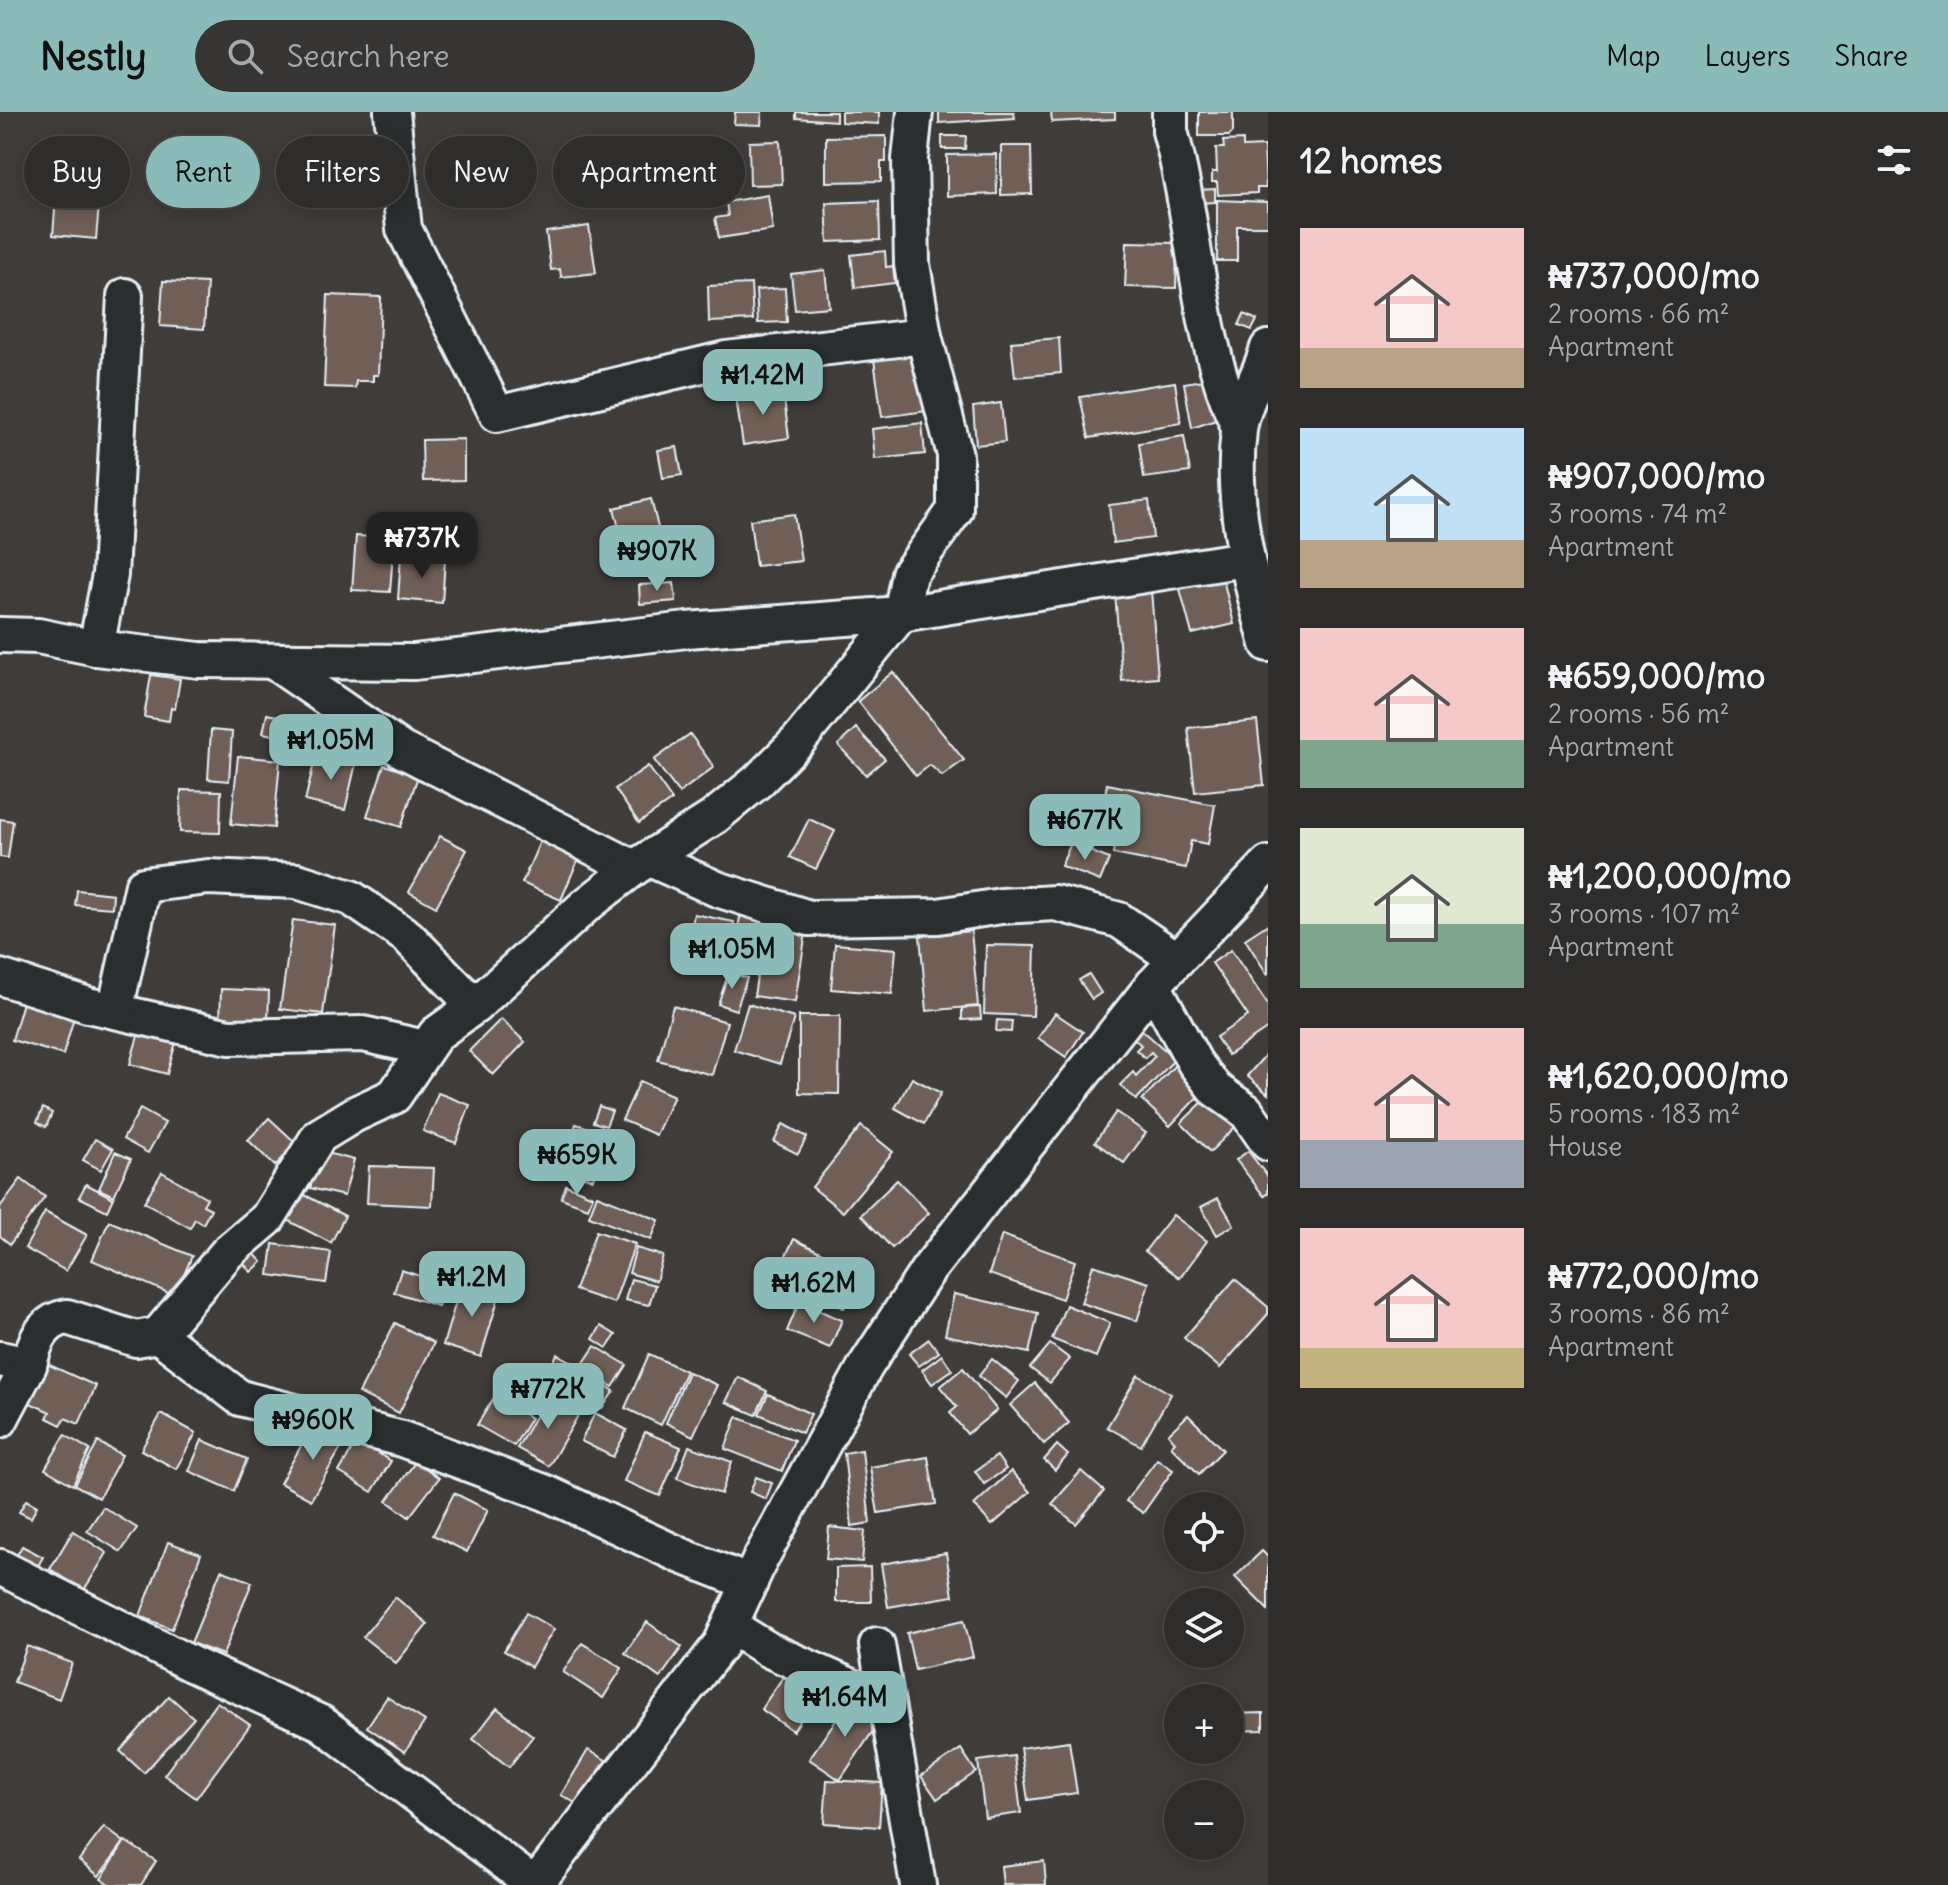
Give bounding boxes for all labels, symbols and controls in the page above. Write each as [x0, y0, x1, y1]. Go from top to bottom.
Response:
search box [195, 20, 755, 92]
text: Nestly [40, 33, 147, 80]
icon: search [223, 34, 267, 78]
text: Search here [287, 37, 449, 75]
text: Map [1606, 38, 1661, 74]
text: Layers [1705, 38, 1791, 74]
text: Share [1835, 38, 1908, 74]
chip: Buy [24, 136, 130, 208]
chip: Rent [146, 136, 260, 208]
chip: Filters [276, 136, 409, 208]
chip: New [425, 136, 537, 208]
chip: Apartment [553, 136, 745, 208]
icon: filters [1872, 138, 1916, 182]
text: 12 homes [1300, 139, 1443, 182]
text: ₦737,000/mo [1548, 254, 1760, 297]
icon: home [1364, 260, 1460, 356]
text: 2 rooms · 66 m² [1548, 297, 1730, 330]
text: Apartment [1548, 330, 1674, 363]
pin: ₦1.42M [698, 349, 828, 417]
text: ₦1.42M [721, 358, 805, 391]
text: ₦907,000/mo [1548, 454, 1765, 497]
icon: home [1364, 460, 1460, 556]
text: 3 rooms · 74 m² [1548, 497, 1727, 530]
pin: ₦737K [366, 512, 478, 580]
text: ₦737K [384, 521, 460, 554]
pin: ₦907K [601, 525, 713, 593]
text: Apartment [1548, 530, 1674, 563]
text: ₦907K [617, 534, 697, 567]
text: ₦659,000/mo [1548, 654, 1765, 697]
icon: home [1364, 660, 1460, 756]
text: 2 rooms · 56 m² [1548, 697, 1729, 730]
pin: ₦1.05M [266, 714, 396, 782]
text: ₦1.05M [287, 723, 375, 756]
text: Apartment [1548, 730, 1674, 763]
pin: ₦677K [1029, 794, 1141, 862]
text: ₦677K [1047, 803, 1123, 836]
text: ₦1,200,000/mo [1548, 854, 1791, 897]
icon: home [1364, 860, 1460, 956]
text: 3 rooms · 107 m² [1548, 897, 1740, 930]
pin: ₦1.05M [667, 923, 797, 991]
text: Apartment [1548, 930, 1674, 963]
text: ₦1.05M [688, 932, 776, 965]
text: ₦1,620,000/mo [1548, 1054, 1789, 1097]
icon: home [1364, 1060, 1460, 1156]
text: 5 rooms · 183 m² [1548, 1097, 1740, 1130]
pin: ₦659K [521, 1129, 633, 1197]
text: House [1548, 1130, 1622, 1163]
text: ₦659K [537, 1138, 617, 1171]
pin: ₦1.2M [416, 1251, 528, 1319]
text: ₦772,000/mo [1548, 1254, 1759, 1297]
pin: ₦1.62M [749, 1257, 879, 1325]
text: ₦1.2M [437, 1260, 507, 1293]
icon: home [1364, 1260, 1460, 1356]
text: ₦1.62M [772, 1266, 856, 1299]
text: 3 rooms · 86 m² [1548, 1297, 1730, 1330]
text: Apartment [1548, 1330, 1674, 1363]
pin: ₦772K [492, 1363, 604, 1431]
text: ₦772K [511, 1372, 585, 1405]
pin: ₦960K [257, 1394, 369, 1462]
text: ₦960K [272, 1403, 354, 1436]
map controls [1164, 1492, 1244, 1860]
button: locate [1164, 1492, 1244, 1572]
button: layers [1164, 1588, 1244, 1668]
pin: ₦1.64M [780, 1671, 910, 1739]
text: ₦1.64M [802, 1680, 888, 1713]
button: + [1164, 1684, 1244, 1764]
button: − [1164, 1780, 1244, 1860]

